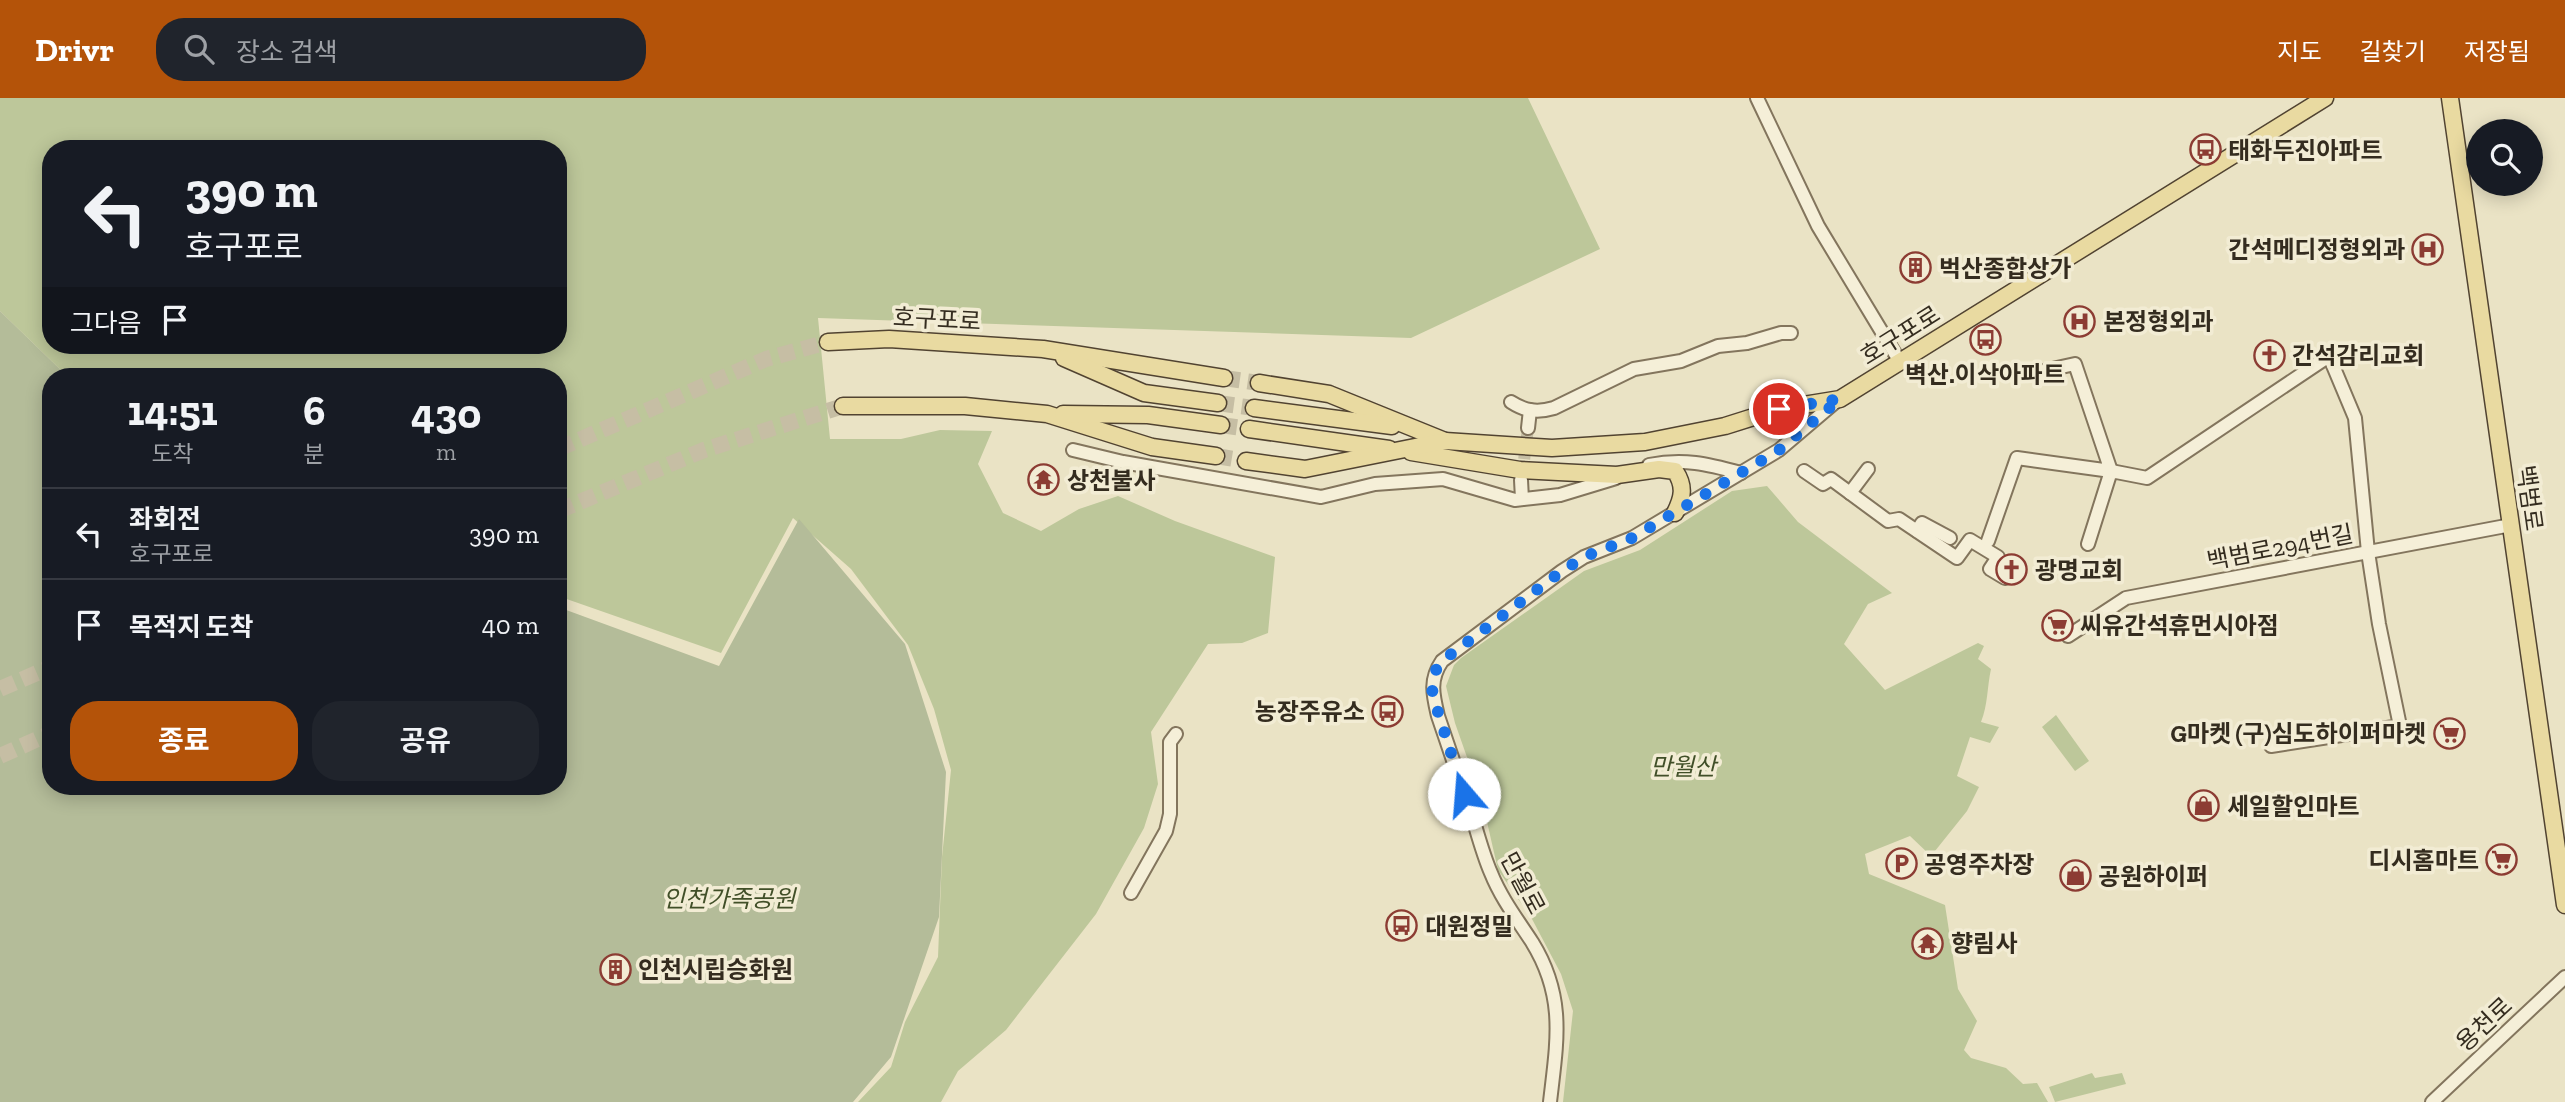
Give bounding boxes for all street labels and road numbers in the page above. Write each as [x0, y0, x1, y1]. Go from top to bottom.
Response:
street label: 호구포로 [1855, 299, 1945, 371]
street label: 호구포로 [892, 302, 982, 336]
street label: 백범로 [2511, 463, 2549, 533]
street label: 백범로294번길 [2204, 519, 2356, 575]
street label: 만월로 [1495, 847, 1551, 919]
street label: 용천로 [2450, 991, 2518, 1057]

